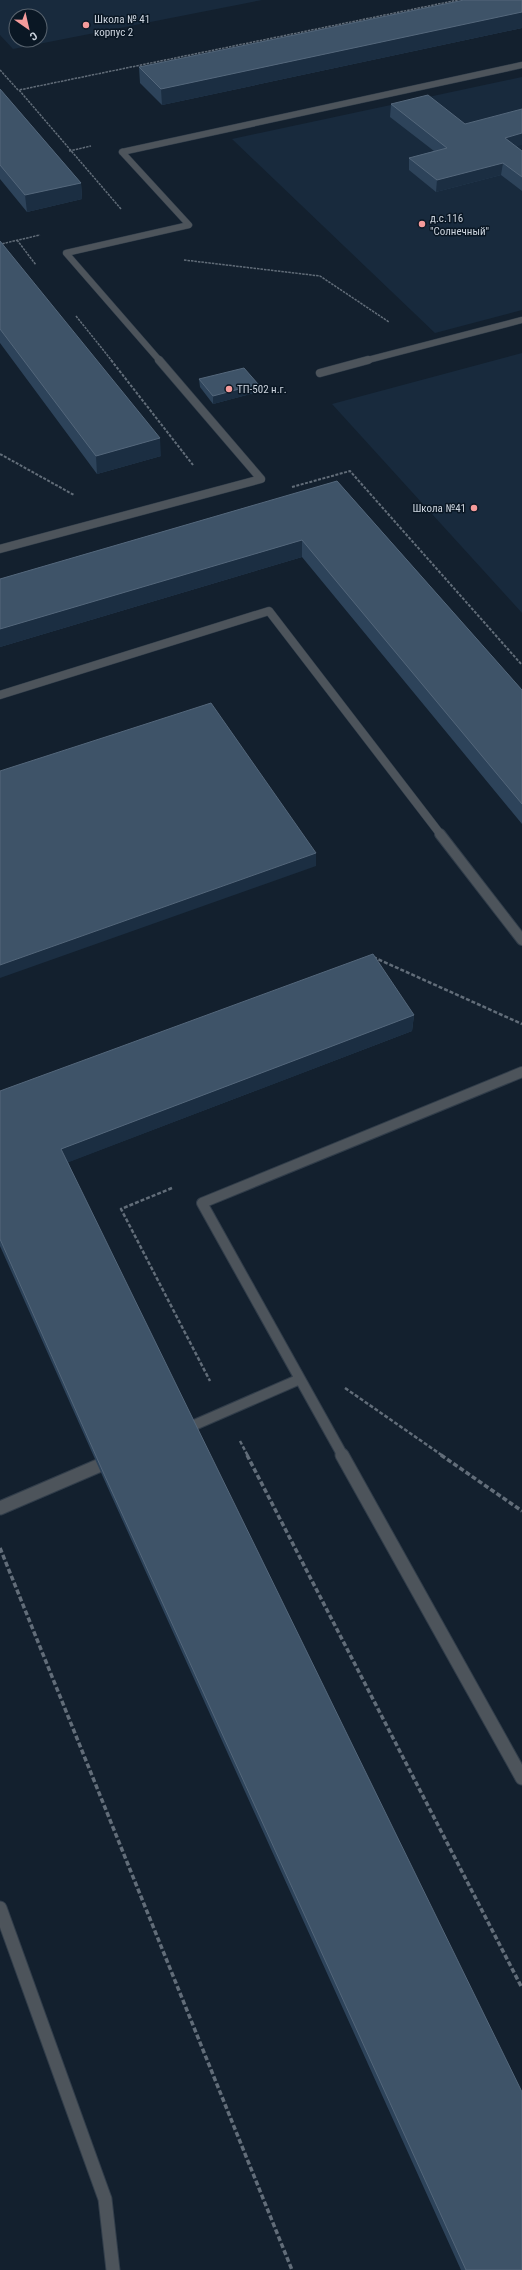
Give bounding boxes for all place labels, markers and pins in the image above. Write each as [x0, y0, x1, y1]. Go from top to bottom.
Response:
place label: Школа № 41 корпус 2 [94, 13, 150, 39]
marker: Школа № 41 корпус 2 [81, 20, 91, 30]
place label: д.с.116 "Солнечный" [430, 212, 489, 238]
marker: д.с.116 "Солнечный" [417, 219, 427, 229]
place label: ТП-502 н.г. [237, 383, 287, 396]
marker: ТП-502 н.г. [224, 384, 234, 394]
place label: Школа №41 [412, 502, 466, 515]
marker: Школа №41 [469, 503, 479, 513]

